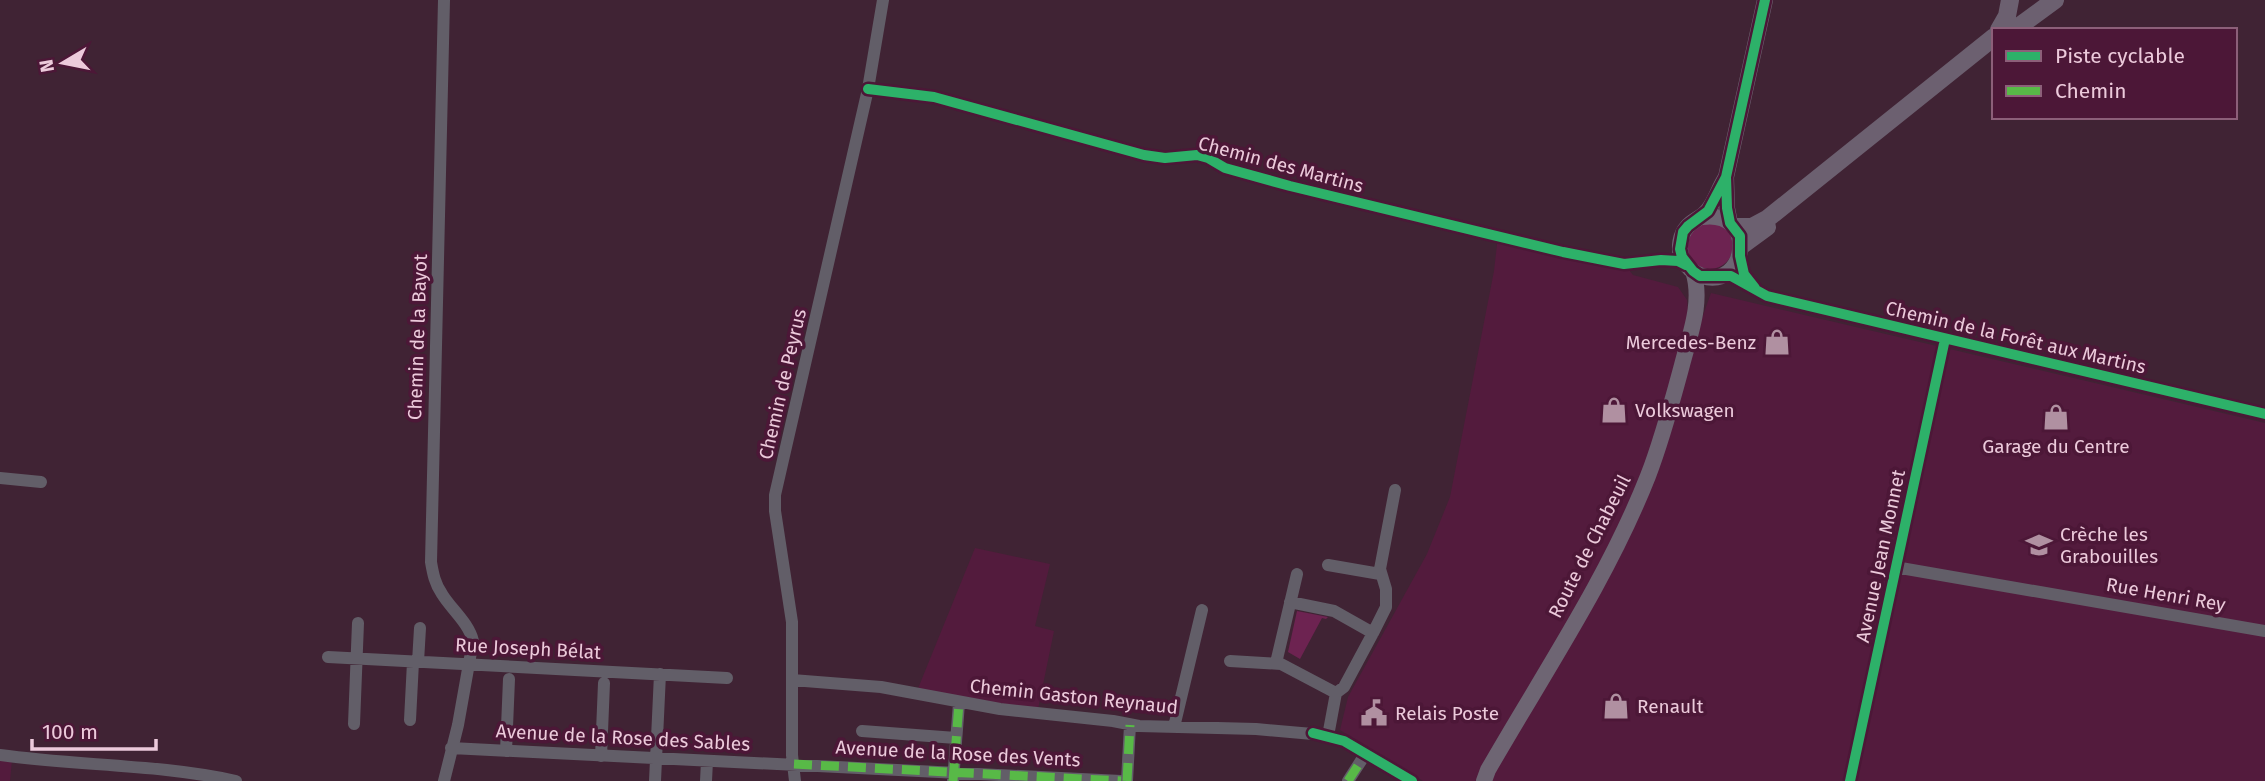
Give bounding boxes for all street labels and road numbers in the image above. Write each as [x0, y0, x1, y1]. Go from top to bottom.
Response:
street label: Chemin des Martins [1196, 131, 1366, 198]
street label: Chemin de la Bayot [403, 253, 432, 420]
street label: Chemin de la Forêt aux Martins [1883, 296, 2148, 379]
street label: Chemin de Peyrus [754, 306, 811, 462]
street label: Avenue Jean Monnet [1851, 468, 1910, 645]
street label: Route de Chabeuil [1543, 470, 1636, 622]
street label: Rue Henri Rey [2104, 573, 2228, 616]
street label: Rue Joseph Bélat [454, 633, 602, 664]
street label: Chemin Gaston Reynaud [969, 674, 1179, 719]
street label: Avenue de la Rose des Sables [495, 719, 751, 756]
street label: Avenue de la Rose des Vents [835, 736, 1081, 771]

